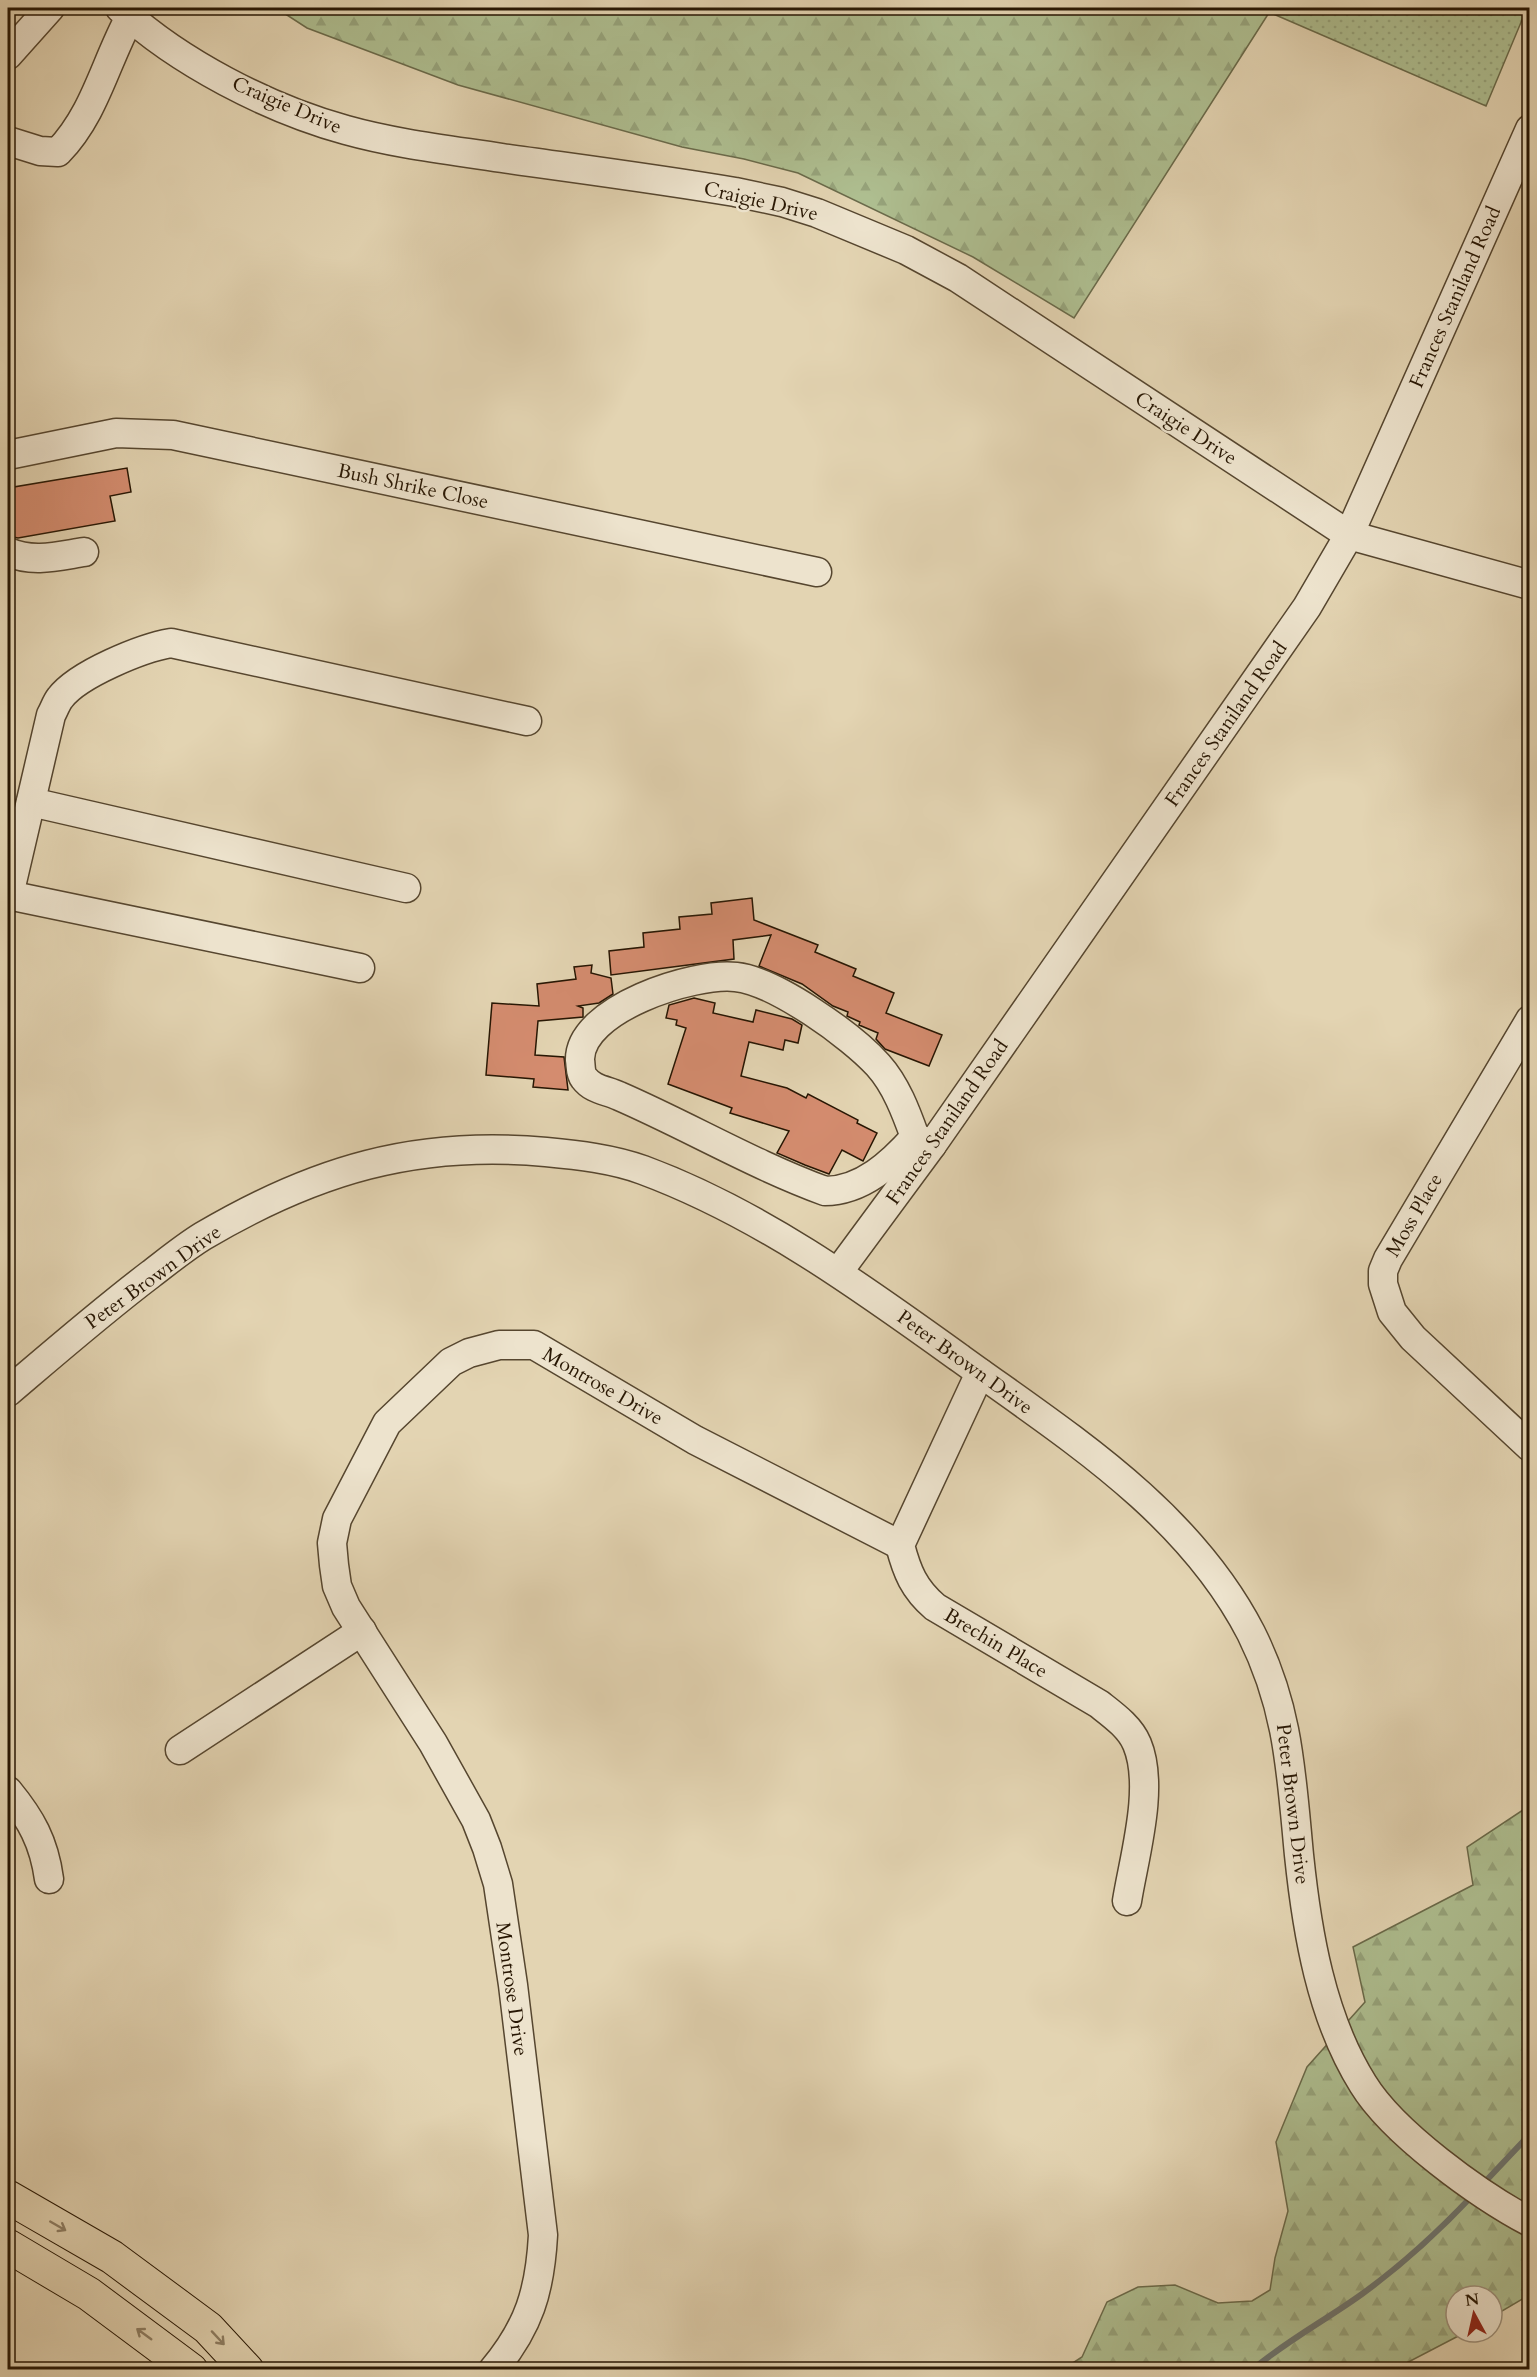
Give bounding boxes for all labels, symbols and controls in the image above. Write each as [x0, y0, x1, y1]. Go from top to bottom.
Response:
street label: Craigie Drive [228, 70, 346, 140]
street label: Craigie Drive [701, 175, 821, 227]
street label: Frances Staniland Road [1403, 202, 1507, 392]
street label: Craigie Drive [1130, 385, 1242, 471]
street label: Bush Shrike Close [335, 457, 491, 515]
street label: Frances Staniland Road [1159, 636, 1293, 812]
street label: Frances Staniland Road [880, 1034, 1014, 1210]
street label: Moss Place [1379, 1168, 1449, 1262]
street label: Peter Brown Drive [80, 1219, 226, 1335]
street label: Peter Brown Drive [892, 1304, 1038, 1420]
street label: Montrose Drive [538, 1341, 668, 1431]
street label: Brechin Place [939, 1602, 1053, 1684]
street label: Peter Brown Drive [1270, 1722, 1316, 1886]
street label: Montrose Drive [489, 1920, 535, 2058]
one-way arrow [49, 2221, 66, 2233]
north arrow [1444, 2284, 1504, 2344]
text: N [1464, 2288, 1481, 2312]
one-way arrow [137, 2328, 153, 2341]
one-way arrow [211, 2330, 225, 2345]

